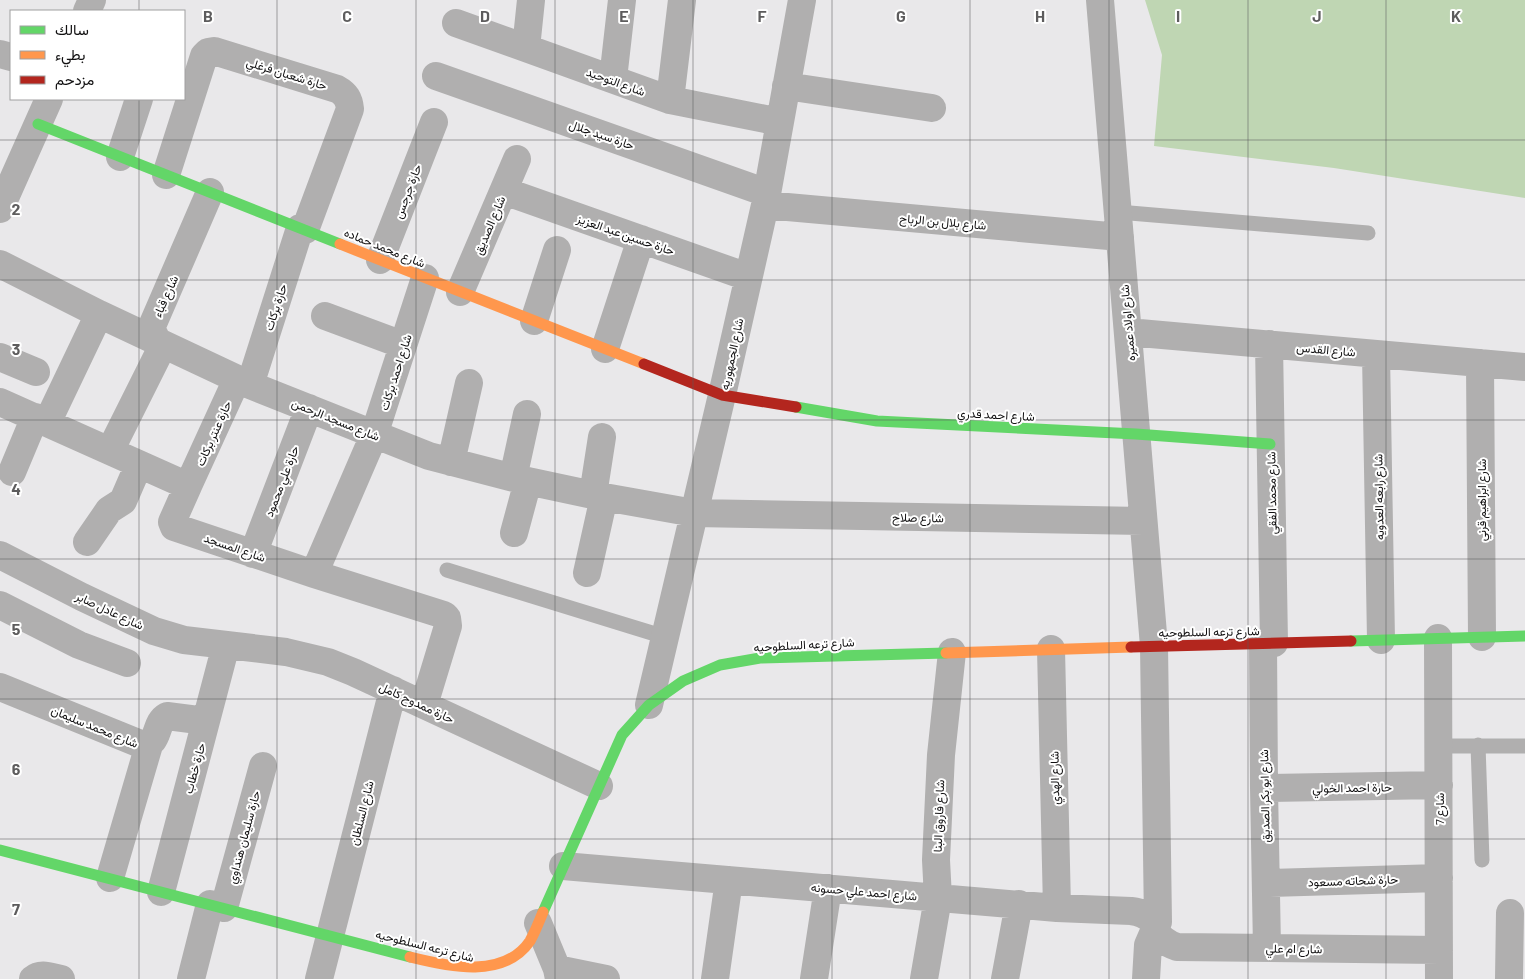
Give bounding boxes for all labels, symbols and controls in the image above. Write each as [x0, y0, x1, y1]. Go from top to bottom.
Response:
text: B [203, 6, 213, 25]
text: C [342, 6, 352, 25]
text: D [480, 6, 490, 25]
text: E [619, 6, 629, 25]
text: F [758, 6, 767, 25]
text: G [896, 6, 906, 25]
text: H [1035, 6, 1045, 25]
text: I [1176, 6, 1180, 25]
text: J [1312, 6, 1322, 25]
text: K [1451, 6, 1461, 25]
legend [10, 10, 185, 100]
text: سالك [55, 20, 89, 38]
text: بطيء [55, 45, 85, 68]
street label: حارة شعبان فرغلي [244, 54, 329, 96]
street label: شارع التوحيد [584, 64, 647, 101]
text: مزدحم [55, 70, 94, 90]
street label: حارة سيد جلال [567, 116, 636, 154]
street label: حارة جرجس [390, 162, 426, 221]
street label: شارع الصديق [470, 194, 510, 258]
text: 2 [12, 199, 21, 218]
street label: حارة حسين عبد العزيز [574, 210, 677, 259]
street label: شارع بلال بن الرباح [899, 210, 987, 235]
street label: شارع محمد حماده [341, 224, 428, 272]
street label: شارع قباء [150, 273, 183, 320]
street label: حارة بركات [261, 282, 291, 333]
street label: شارع اولاد عميره [1117, 284, 1140, 362]
street label: شارع الجمهوريه [717, 317, 748, 392]
street label: شارع احمد بركات [376, 332, 417, 413]
text: 3 [12, 339, 20, 358]
street label: شارع القدس [1296, 339, 1356, 362]
street label: شارع مسجد الرحمن [289, 395, 382, 446]
street label: حارة عنتر بركات [192, 398, 235, 469]
street label: شارع احمد قدري [957, 405, 1035, 427]
street label: حارة علي محمود [261, 443, 305, 520]
street label: شارع محمد الفقي [1263, 451, 1283, 534]
street label: شارع رابعه العدويه [1370, 454, 1389, 540]
street label: شارع ابراهيم قرني [1474, 459, 1492, 541]
text: 4 [11, 479, 21, 498]
street label: شارع صلاح [892, 510, 944, 527]
street label: شارع المسجد [201, 530, 268, 567]
street label: شارع عادل صابر [72, 588, 146, 635]
text: 5 [12, 619, 21, 638]
street label: شارع ترعه السلطوحيه [1158, 623, 1260, 642]
street label: شارع ترعه السلطوحيه [753, 634, 855, 657]
street label: حارة ممدوح كامل [376, 679, 457, 728]
street label: شارع محمد سليمان [48, 702, 141, 753]
street label: حارة خطاب [180, 741, 209, 796]
street label: شارع ابو بكر الصديق [1256, 749, 1275, 843]
street label: شارع الهدي [1047, 751, 1065, 805]
text: 6 [12, 759, 21, 778]
street label: شارع السلطان [346, 779, 379, 847]
street label: شارع فاروق البنا [930, 779, 949, 853]
street label: حارة احمد الخولي [1312, 779, 1392, 799]
street label: حارة سليمان هنداوي [224, 789, 266, 886]
street label: شارع 7 [1432, 793, 1449, 825]
street label: حارة شحاته مسعود [1308, 871, 1398, 891]
street label: شارع احمد علي حسونه [810, 879, 918, 907]
text: 7 [12, 899, 20, 918]
street label: شارع ترعه السلطوحيه [374, 926, 476, 967]
street label: شارع ام علي [1265, 941, 1322, 959]

